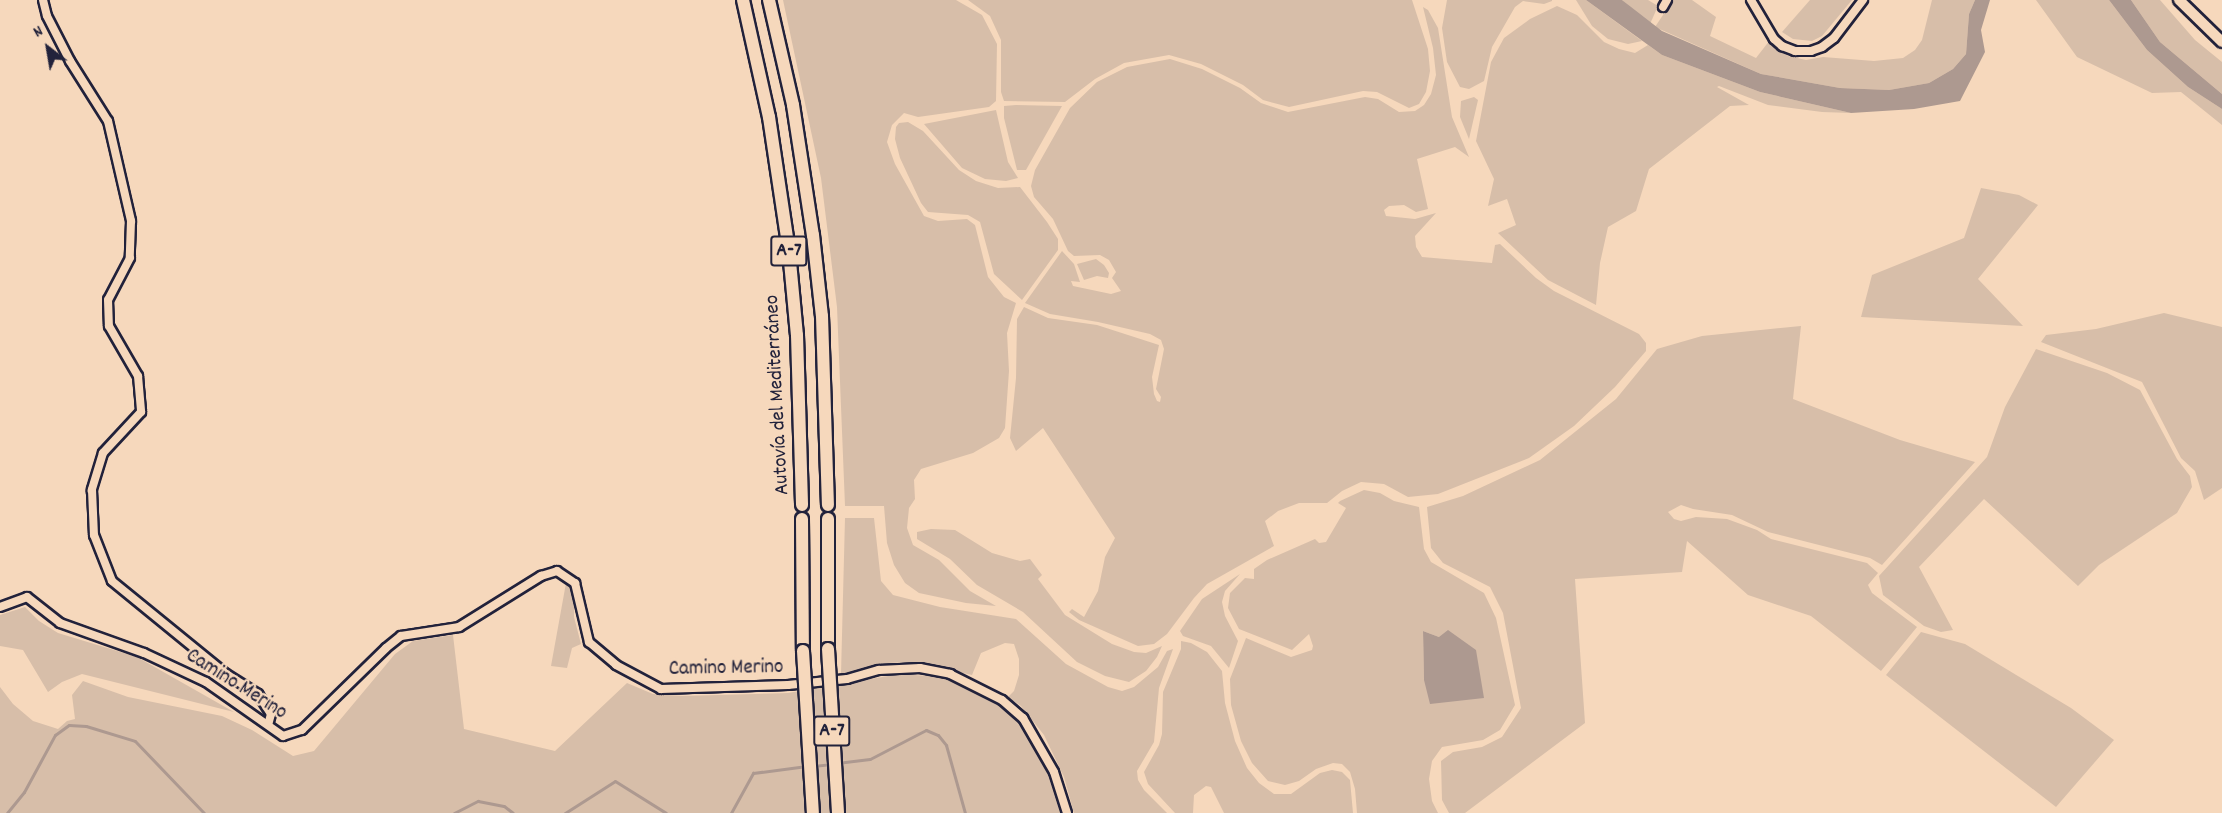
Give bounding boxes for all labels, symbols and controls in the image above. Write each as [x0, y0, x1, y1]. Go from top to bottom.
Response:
north arrow [18, 18, 78, 78]
text: N [29, 20, 48, 44]
road number: A-7 [770, 234, 808, 268]
street label: Autovía del Mediterráneo [760, 294, 796, 496]
street label: Camino Merino [181, 644, 291, 726]
street label: Camino Merino [669, 655, 783, 683]
road number: A-7 [812, 714, 852, 748]

